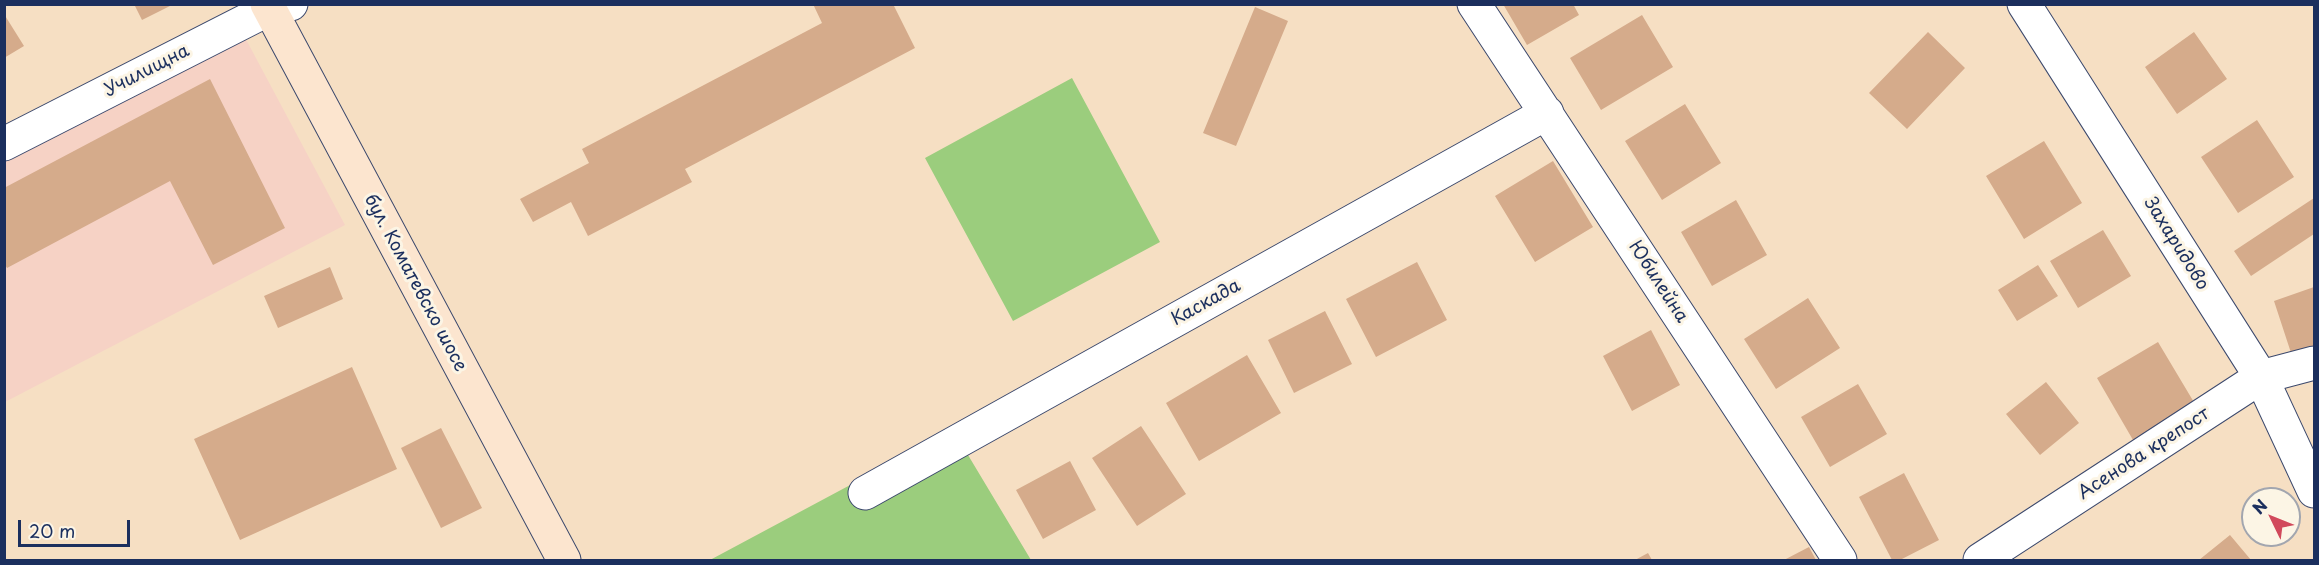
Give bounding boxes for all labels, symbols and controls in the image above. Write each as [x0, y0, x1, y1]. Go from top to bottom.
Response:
street label: Училищна [101, 40, 193, 102]
street label: бул. Коматевско шосе [359, 191, 471, 375]
street label: Захаридово [2139, 194, 2213, 294]
street label: Юбилейна [1624, 237, 1692, 327]
street label: Каскада [1168, 275, 1244, 331]
street label: Асенова крепост [2074, 403, 2214, 505]
north arrow [2241, 487, 2301, 547]
text: N [2246, 493, 2272, 519]
scale bar [21, 508, 134, 546]
text: 20 m [29, 517, 75, 544]

